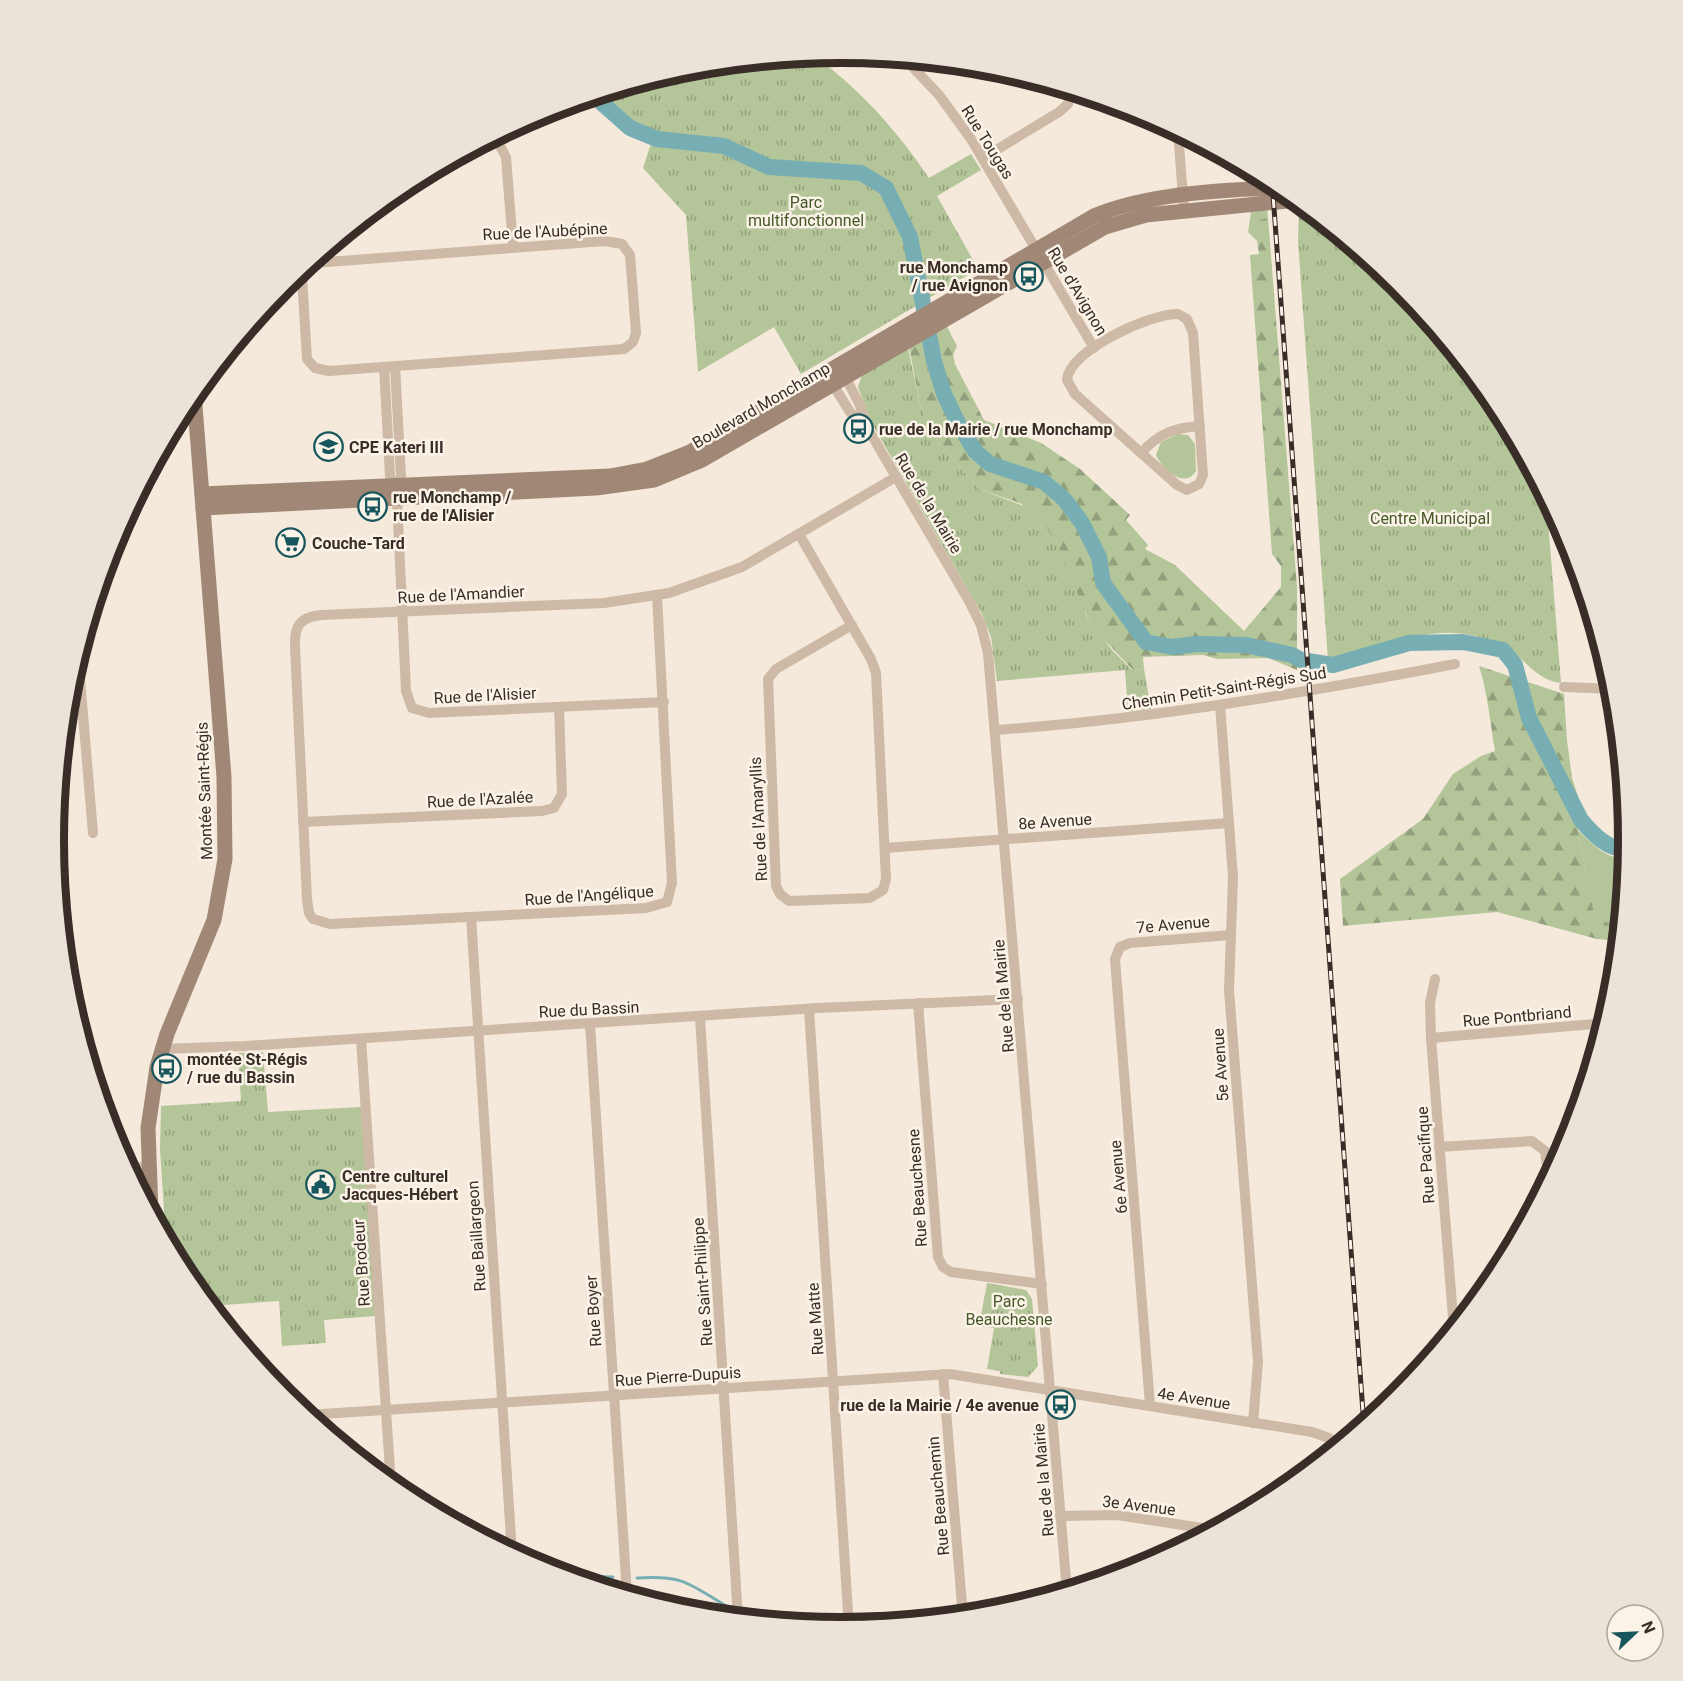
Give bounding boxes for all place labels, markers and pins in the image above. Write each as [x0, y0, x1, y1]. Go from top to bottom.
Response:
place label: rue Monchamp / rue Avignon [900, 258, 1008, 295]
bus stop icon: rue Monchamp / rue Avignon [1013, 260, 1045, 292]
bus stop icon: rue de la Mairie / rue Monchamp [842, 413, 874, 445]
place label: rue de la Mairie / rue Monchamp [879, 420, 1112, 439]
school or university icon: CPE Kateri III [312, 431, 344, 463]
place label: CPE Kateri III [349, 438, 444, 457]
place label: rue Monchamp / rue de l'Alisier [393, 488, 511, 525]
bus stop icon: rue Monchamp / rue de l'Alisier [356, 490, 388, 522]
supermarket icon: Couche-Tard [275, 527, 307, 559]
place label: Couche-Tard [312, 534, 405, 553]
place label: montée St-Régis / rue du Bassin [186, 1050, 308, 1087]
bus stop icon: montée St-Régis / rue du Bassin [150, 1052, 182, 1084]
place label: Centre culturel Jacques-Hébert [342, 1167, 459, 1204]
public building icon: Centre culturel Jacques-Hébert [305, 1169, 337, 1201]
bus stop icon: rue de la Mairie / 4e avenue [1044, 1389, 1076, 1421]
place label: rue de la Mairie / 4e avenue [840, 1396, 1039, 1415]

